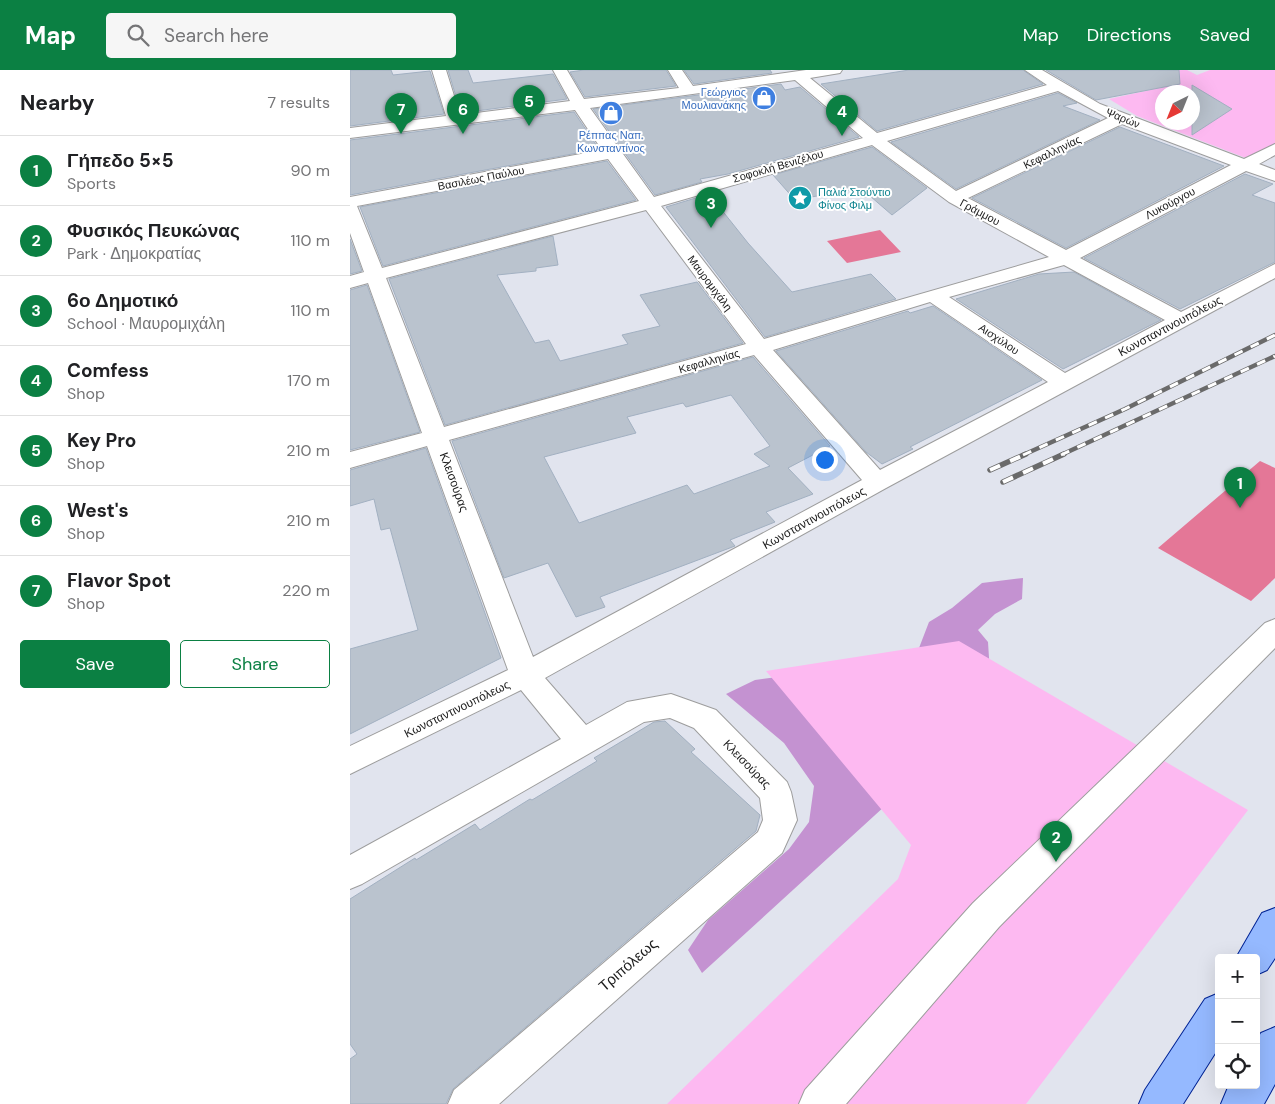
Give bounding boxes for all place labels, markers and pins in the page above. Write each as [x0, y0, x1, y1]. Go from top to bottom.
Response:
pin: 5 [513, 85, 545, 126]
place label: Γεώργιος Μουλιανάκης [682, 85, 746, 112]
shop icon: Γεώργιος Μουλιανάκης [751, 85, 777, 111]
pin: 7 [385, 93, 417, 134]
pin: 6 [447, 93, 479, 134]
pin: 4 [826, 95, 858, 136]
shop icon: Ρέππας Ναπ. Κωνσταντίνος [598, 100, 624, 126]
place label: Ρέππας Ναπ. Κωνσταντίνος [577, 128, 645, 155]
place icon: Παλιά Στούντιο Φίνος Φιλμ [787, 185, 813, 211]
place label: Παλιά Στούντιο Φίνος Φιλμ [818, 185, 891, 212]
pin: 3 [695, 187, 727, 228]
pin: 1 [1224, 467, 1256, 508]
pin: 2 [1040, 821, 1072, 862]

